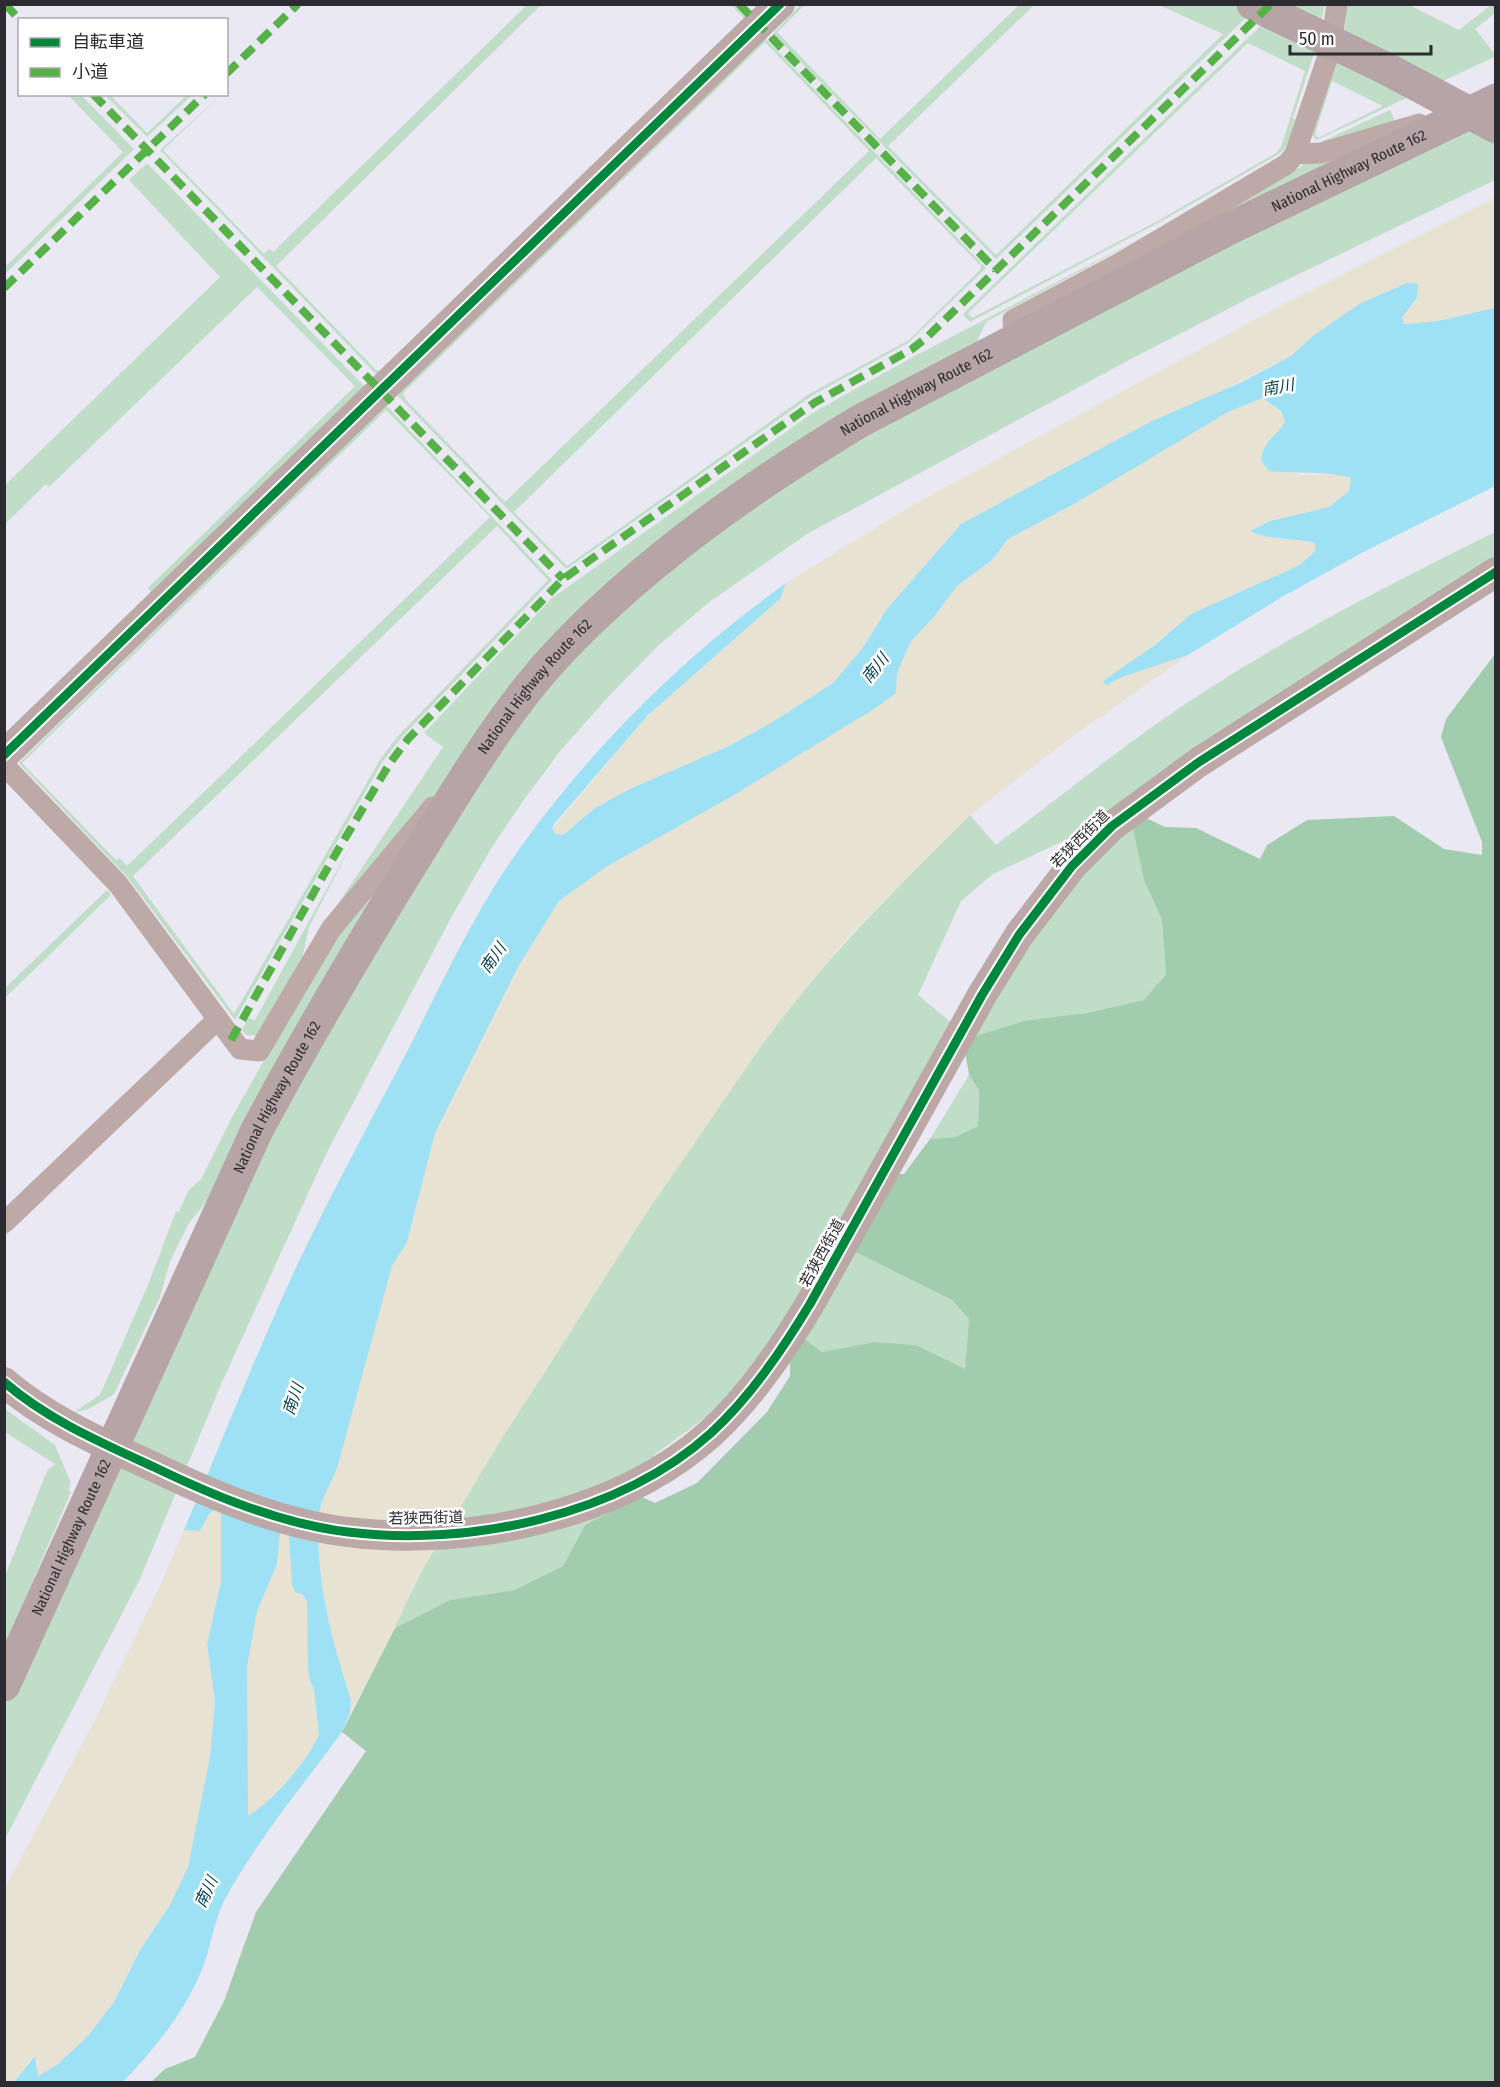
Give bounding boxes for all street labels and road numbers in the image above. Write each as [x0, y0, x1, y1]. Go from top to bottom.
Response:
street label: National Highway Route 162 [1268, 126, 1429, 216]
street label: National Highway Route 162 [837, 344, 996, 440]
street label: National Highway Route 162 [474, 615, 596, 758]
street label: 若狭西街道 [1047, 806, 1113, 872]
street label: National Highway Route 162 [229, 1018, 325, 1176]
street label: 若狭西街道 [796, 1216, 848, 1290]
street label: National Highway Route 162 [28, 1456, 115, 1619]
street label: 若狭西街道 [388, 1508, 464, 1528]

